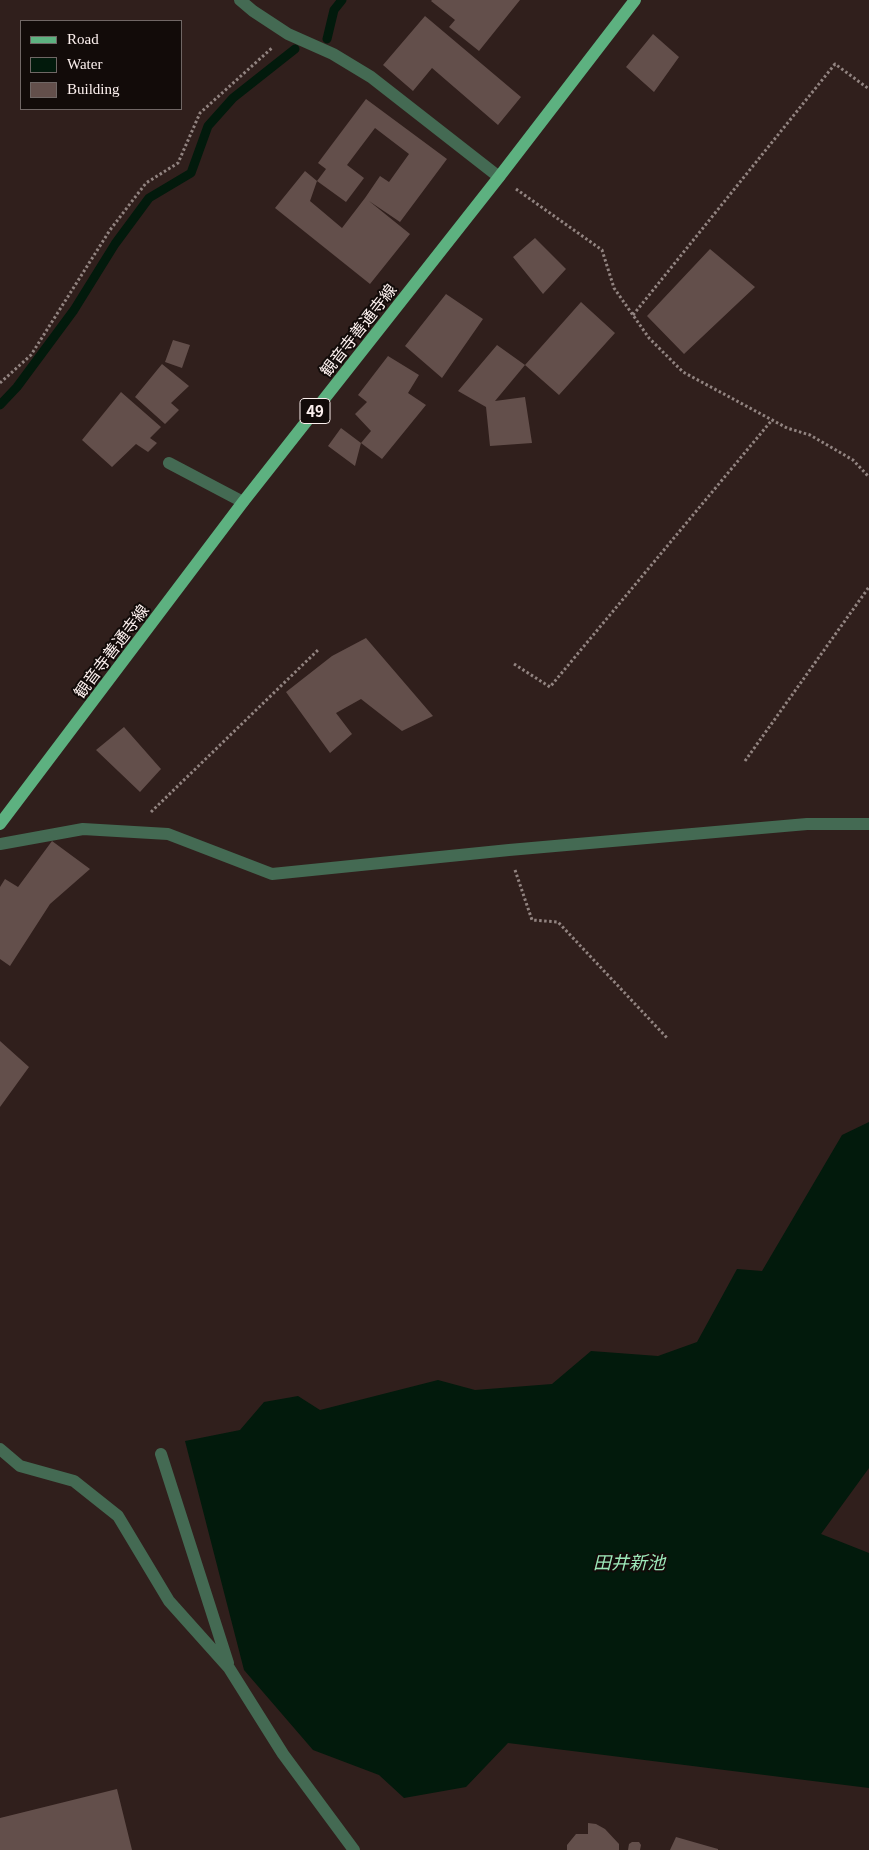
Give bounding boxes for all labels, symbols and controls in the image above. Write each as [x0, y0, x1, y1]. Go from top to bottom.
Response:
legend [20, 20, 182, 110]
text: Road [67, 31, 99, 47]
text: Water [67, 56, 102, 72]
text: Building [67, 81, 120, 97]
street label: 観音寺善通寺線 [316, 280, 400, 380]
road number: 49 [300, 398, 330, 424]
street label: 観音寺善通寺線 [70, 600, 152, 702]
water label: 田井新池 [593, 1551, 665, 1573]

